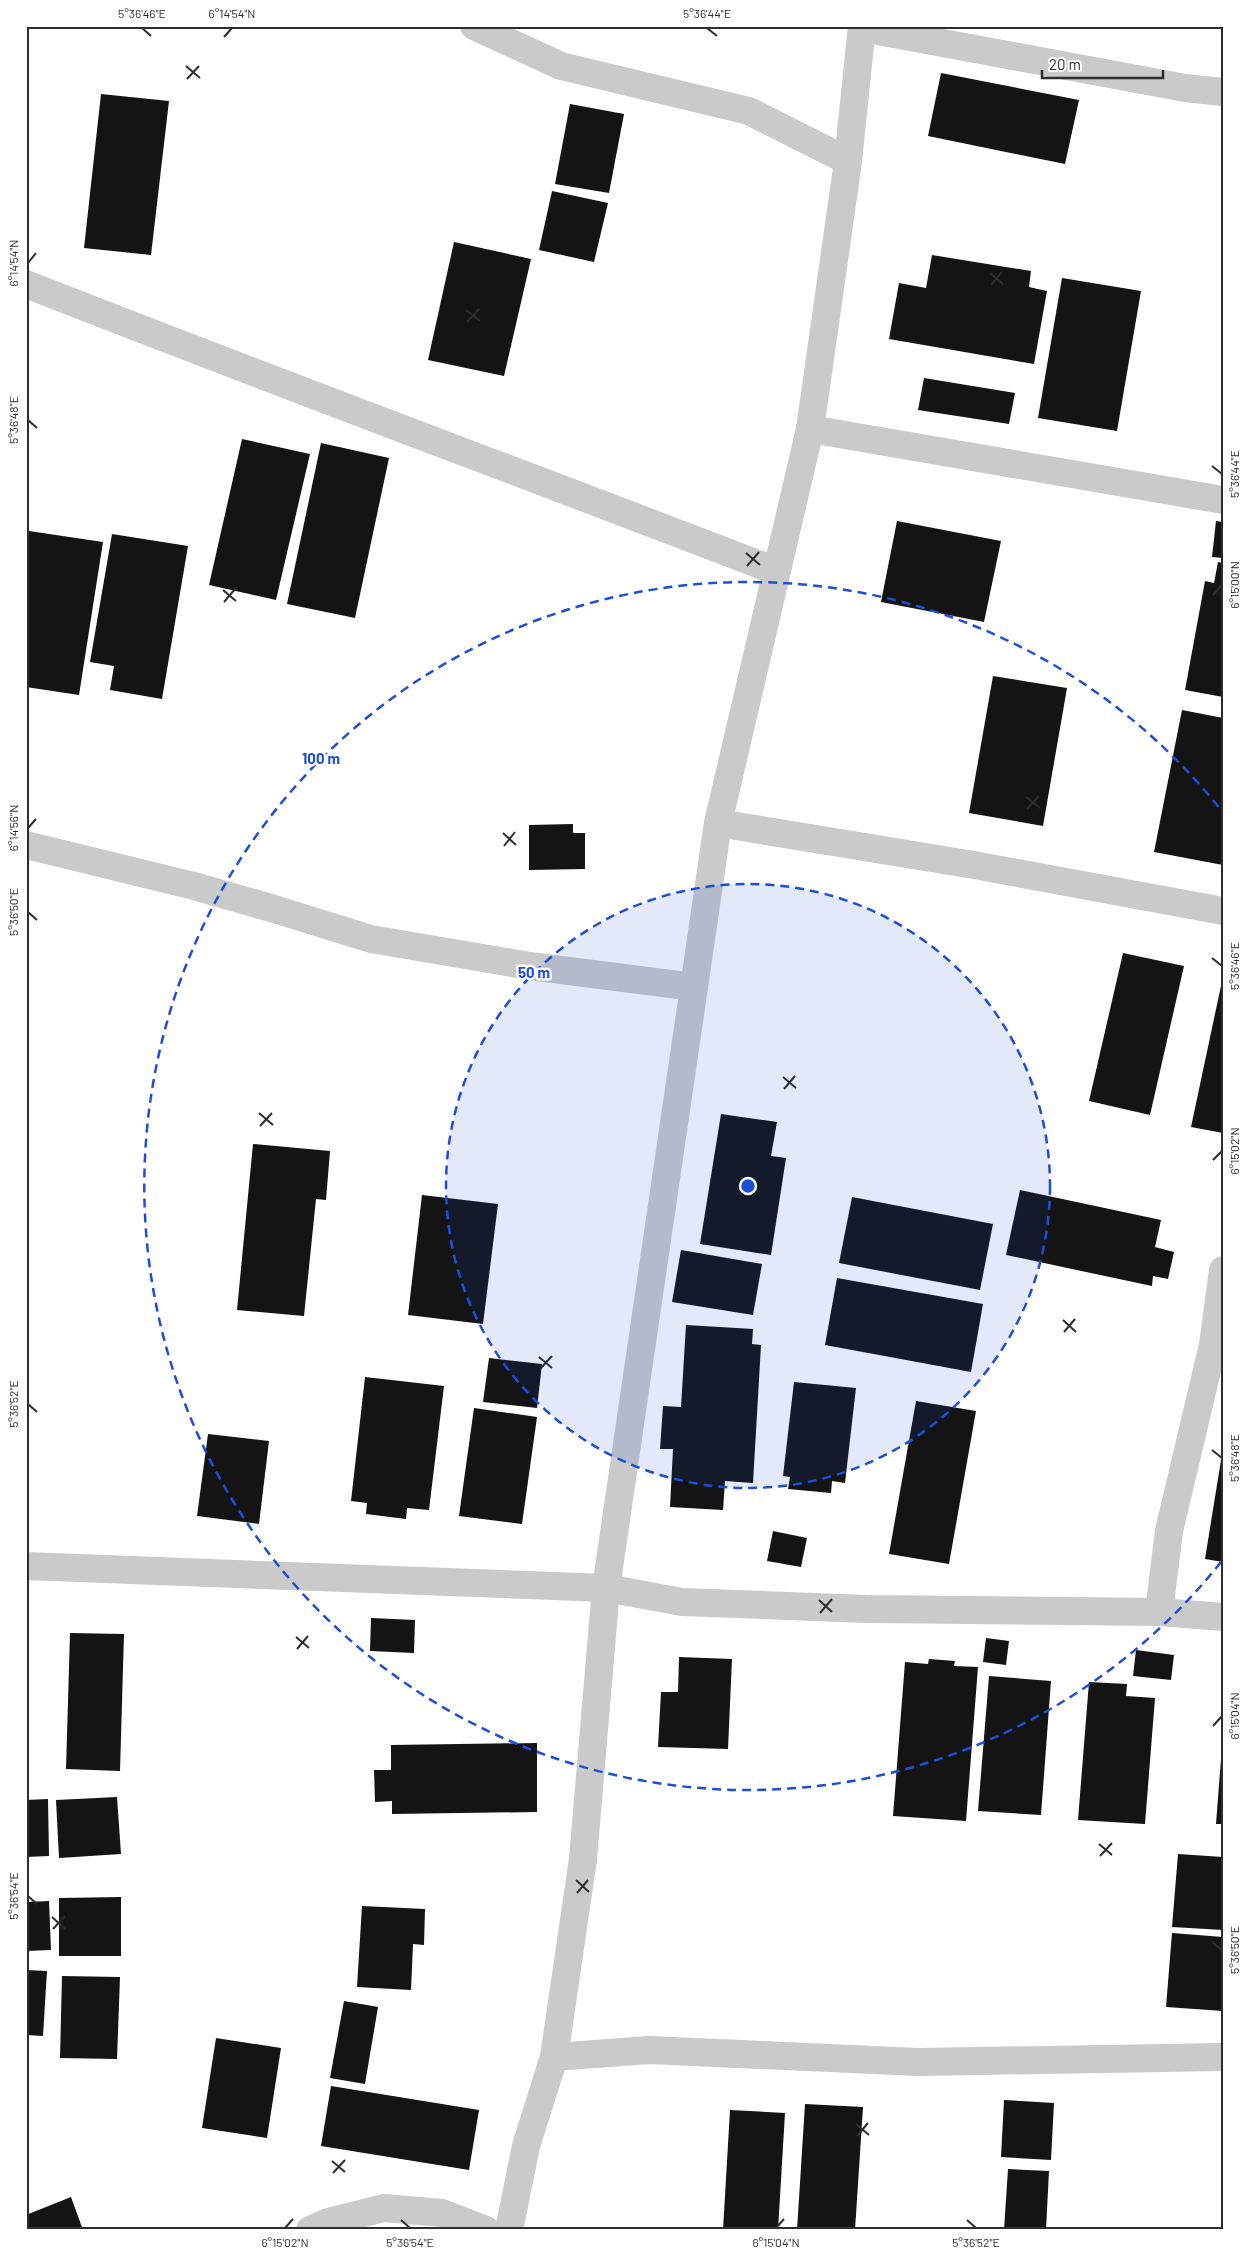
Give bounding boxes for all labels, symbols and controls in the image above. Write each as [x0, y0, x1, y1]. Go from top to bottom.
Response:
text: 5°36'46"E [118, 6, 166, 20]
text: 6°14'54"N [209, 6, 255, 20]
text: 5°36'44"E [683, 6, 731, 20]
scale bar [1042, 48, 1163, 80]
text: 20 m [1049, 55, 1081, 73]
text: 6°14'54"N [6, 240, 20, 286]
text: 5°36'48"E [6, 396, 20, 444]
text: 5°36'44"E [1227, 450, 1241, 498]
text: 6°15'00"N [1227, 561, 1241, 609]
text: 100 m [302, 749, 340, 767]
text: 6°14'56"N [6, 805, 20, 851]
text: 5°36'50"E [6, 888, 20, 936]
text: 5°36'46"E [1227, 942, 1241, 990]
text: 50 m [518, 963, 550, 981]
text: 6°15'02"N [1227, 1127, 1241, 1175]
centre of rings [739, 1177, 757, 1195]
text: 5°36'52"E [6, 1380, 20, 1428]
text: 5°36'48"E [1227, 1434, 1241, 1482]
text: 6°15'04"N [1227, 1692, 1241, 1740]
text: 5°36'54"E [6, 1872, 20, 1920]
text: 5°36'50"E [1227, 1926, 1241, 1974]
text: 6°15'02"N [261, 2235, 309, 2249]
text: 5°36'54"E [386, 2235, 434, 2249]
text: 6°15'04"N [752, 2235, 800, 2249]
text: 5°36'52"E [952, 2235, 1000, 2249]

